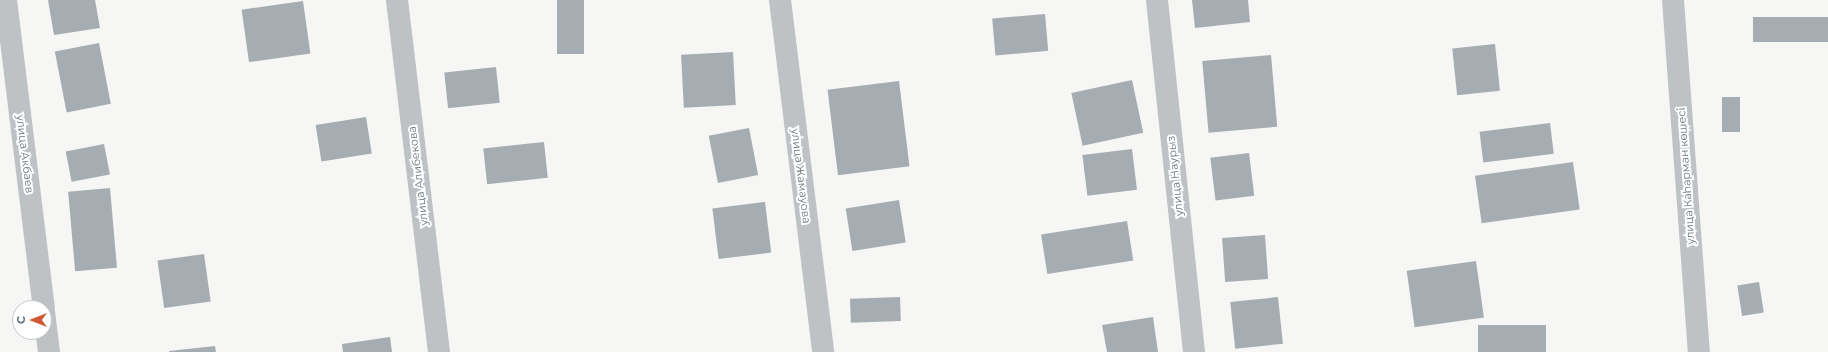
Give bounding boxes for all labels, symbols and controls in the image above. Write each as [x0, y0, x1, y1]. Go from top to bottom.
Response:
street label: улица Каһарман көшесі [1675, 107, 1697, 245]
street label: улица Акбаев [14, 114, 36, 194]
street label: улица Алибекова [405, 125, 431, 227]
street label: улица Жамауова [789, 128, 813, 224]
street label: улица Наурыз [1164, 135, 1186, 217]
north arrow [12, 300, 52, 340]
text: С [14, 316, 28, 324]

